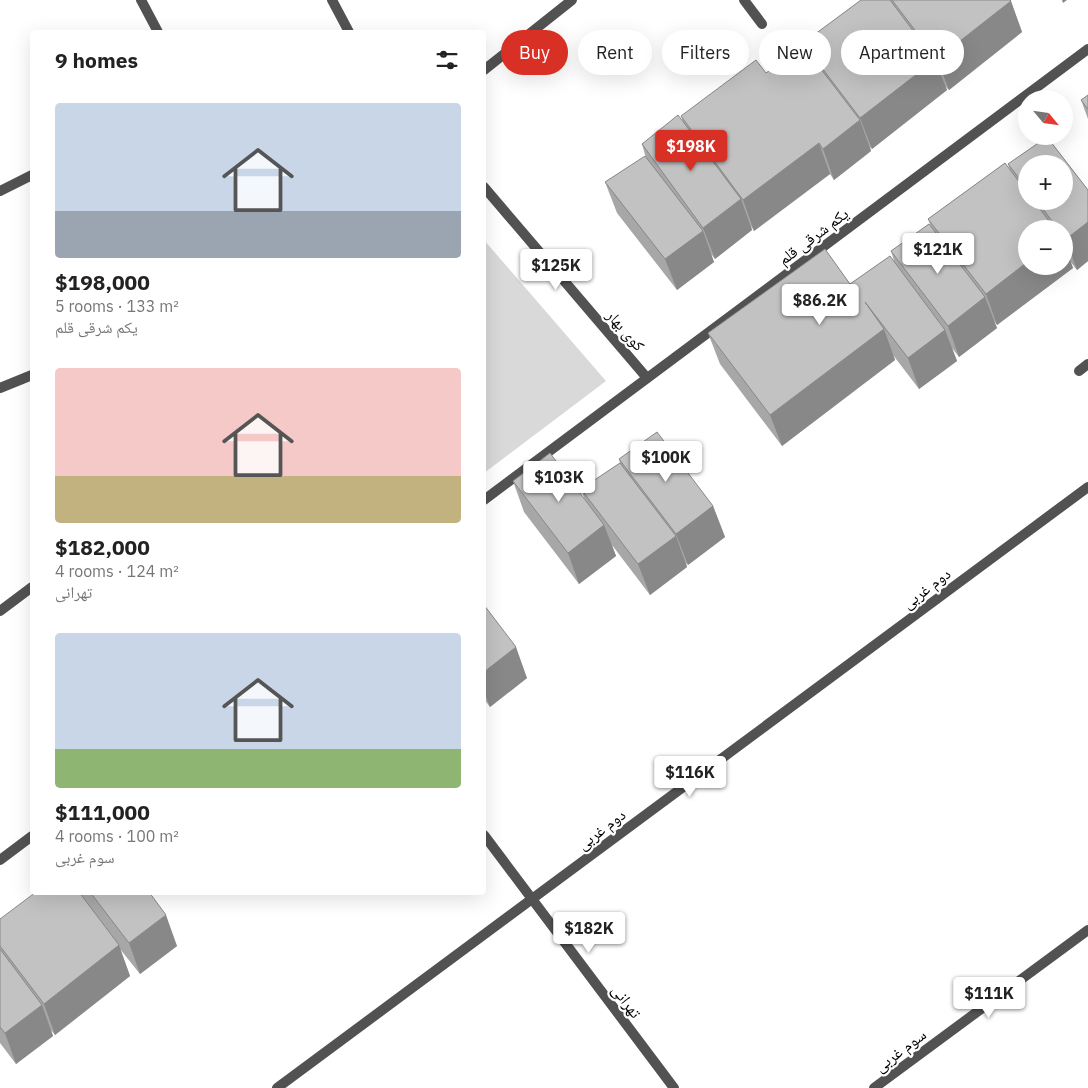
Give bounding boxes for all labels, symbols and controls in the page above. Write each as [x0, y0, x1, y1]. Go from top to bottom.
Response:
chip: Buy [501, 30, 568, 75]
chip: Rent [578, 30, 652, 75]
chip: Filters [662, 30, 749, 75]
chip: New [759, 30, 831, 75]
chip: Apartment [841, 30, 964, 75]
text: 9 homes [55, 46, 138, 74]
icon: filters [433, 46, 461, 74]
north arrow [1018, 90, 1072, 145]
map controls [1018, 90, 1073, 275]
pin: $198K [656, 130, 726, 172]
icon: home [213, 135, 303, 225]
text: $198K [666, 136, 716, 156]
button: + [1018, 155, 1073, 210]
street label: یکم شرقی قلم [774, 203, 853, 270]
button: − [1018, 220, 1073, 275]
pin: $121K [903, 232, 973, 275]
text: $121K [913, 239, 963, 259]
pin: $125K [521, 248, 591, 291]
text: $125K [531, 255, 581, 275]
text: $198,000 [55, 268, 150, 296]
pin: $86.2K [779, 284, 861, 326]
text: $86.2K [793, 290, 847, 310]
text: 5 rooms · 133 m² [55, 296, 179, 316]
street label: کوی بهار [601, 304, 650, 356]
text: یکم شرقی قلم [55, 317, 138, 337]
icon: home [213, 400, 303, 490]
pin: $100K [631, 440, 701, 483]
text: $100K [641, 447, 691, 467]
pin: $103K [524, 460, 594, 503]
text: $103K [534, 467, 584, 487]
text: $182,000 [55, 533, 150, 561]
text: 4 rooms · 124 m² [55, 561, 179, 581]
street label: دوم غربی [898, 563, 955, 614]
text: تهرانی [55, 582, 92, 602]
icon: home [213, 665, 303, 755]
pin: $116K [655, 756, 725, 798]
text: $116K [665, 762, 715, 782]
text: $111,000 [55, 798, 150, 826]
street label: دوم غربی [573, 804, 630, 855]
text: 4 rooms · 100 m² [55, 826, 179, 846]
text: سوم غربی [55, 847, 115, 867]
pin: $182K [554, 912, 624, 954]
text: $182K [564, 918, 614, 938]
pin: $111K [954, 976, 1024, 1019]
street label: تهرانی [607, 980, 646, 1023]
text: $111K [964, 983, 1014, 1003]
street label: سوم غربی [870, 1024, 930, 1077]

